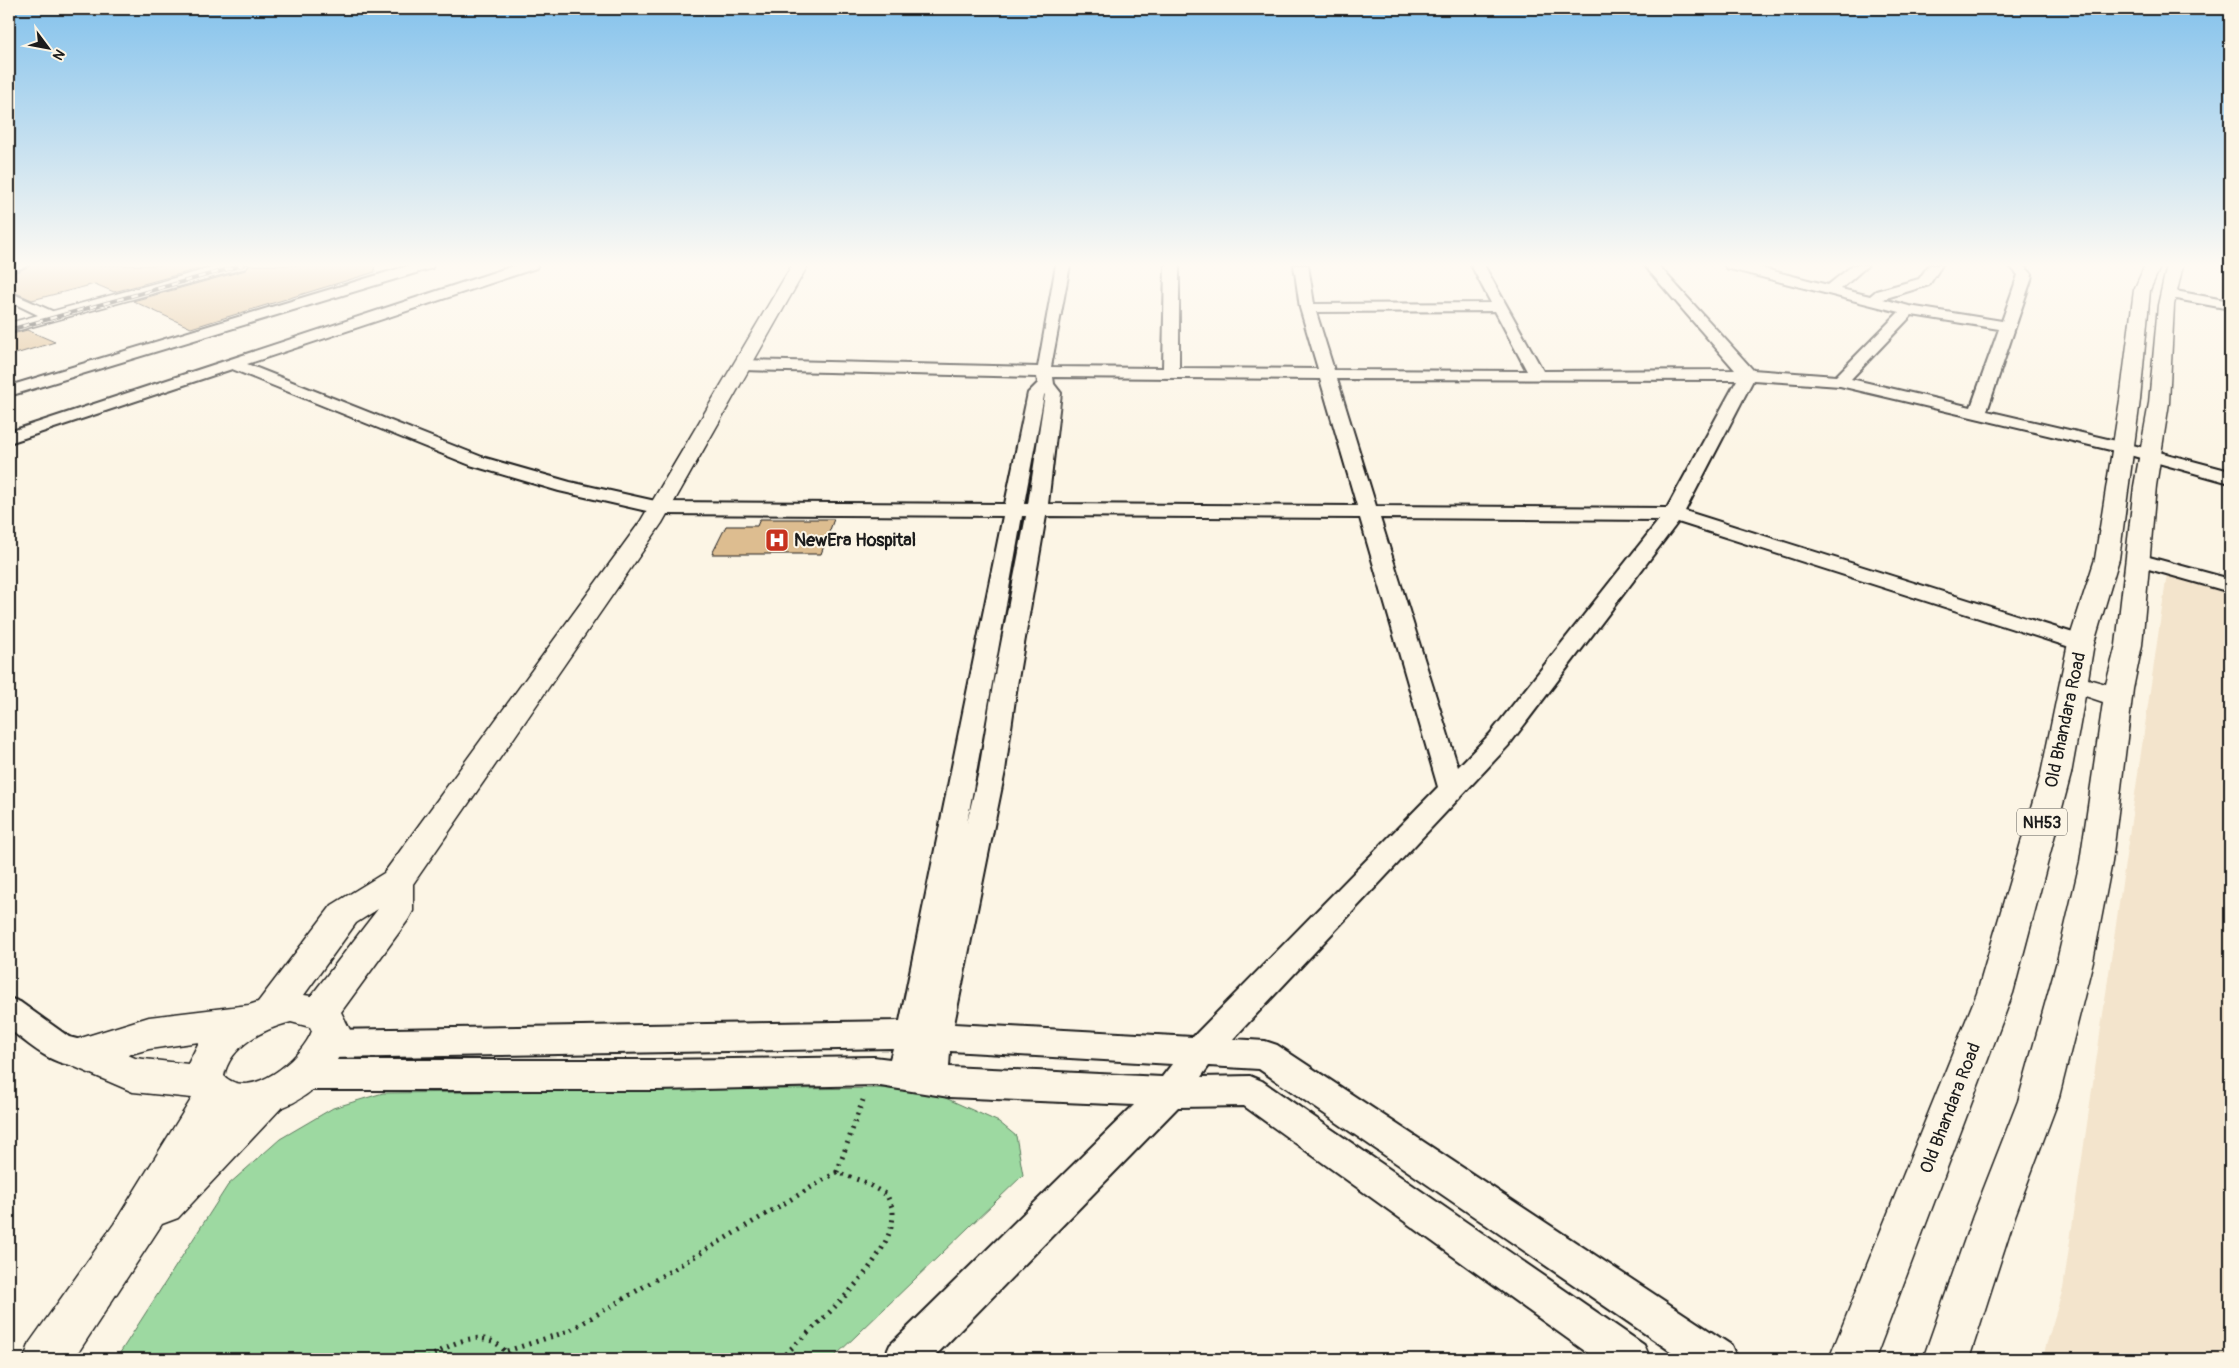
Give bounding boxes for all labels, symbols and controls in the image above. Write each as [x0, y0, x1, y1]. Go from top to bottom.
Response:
north arrow [22, 22, 72, 72]
text: N [49, 46, 68, 63]
hospital icon: NewEra Hospital [764, 527, 790, 553]
place label: NewEra Hospital [794, 529, 916, 552]
street label: Old Bhandara Road [2040, 650, 2091, 790]
road number: NH53 [2017, 809, 2067, 836]
street label: Old Bhandara Road [1915, 1040, 1986, 1177]

